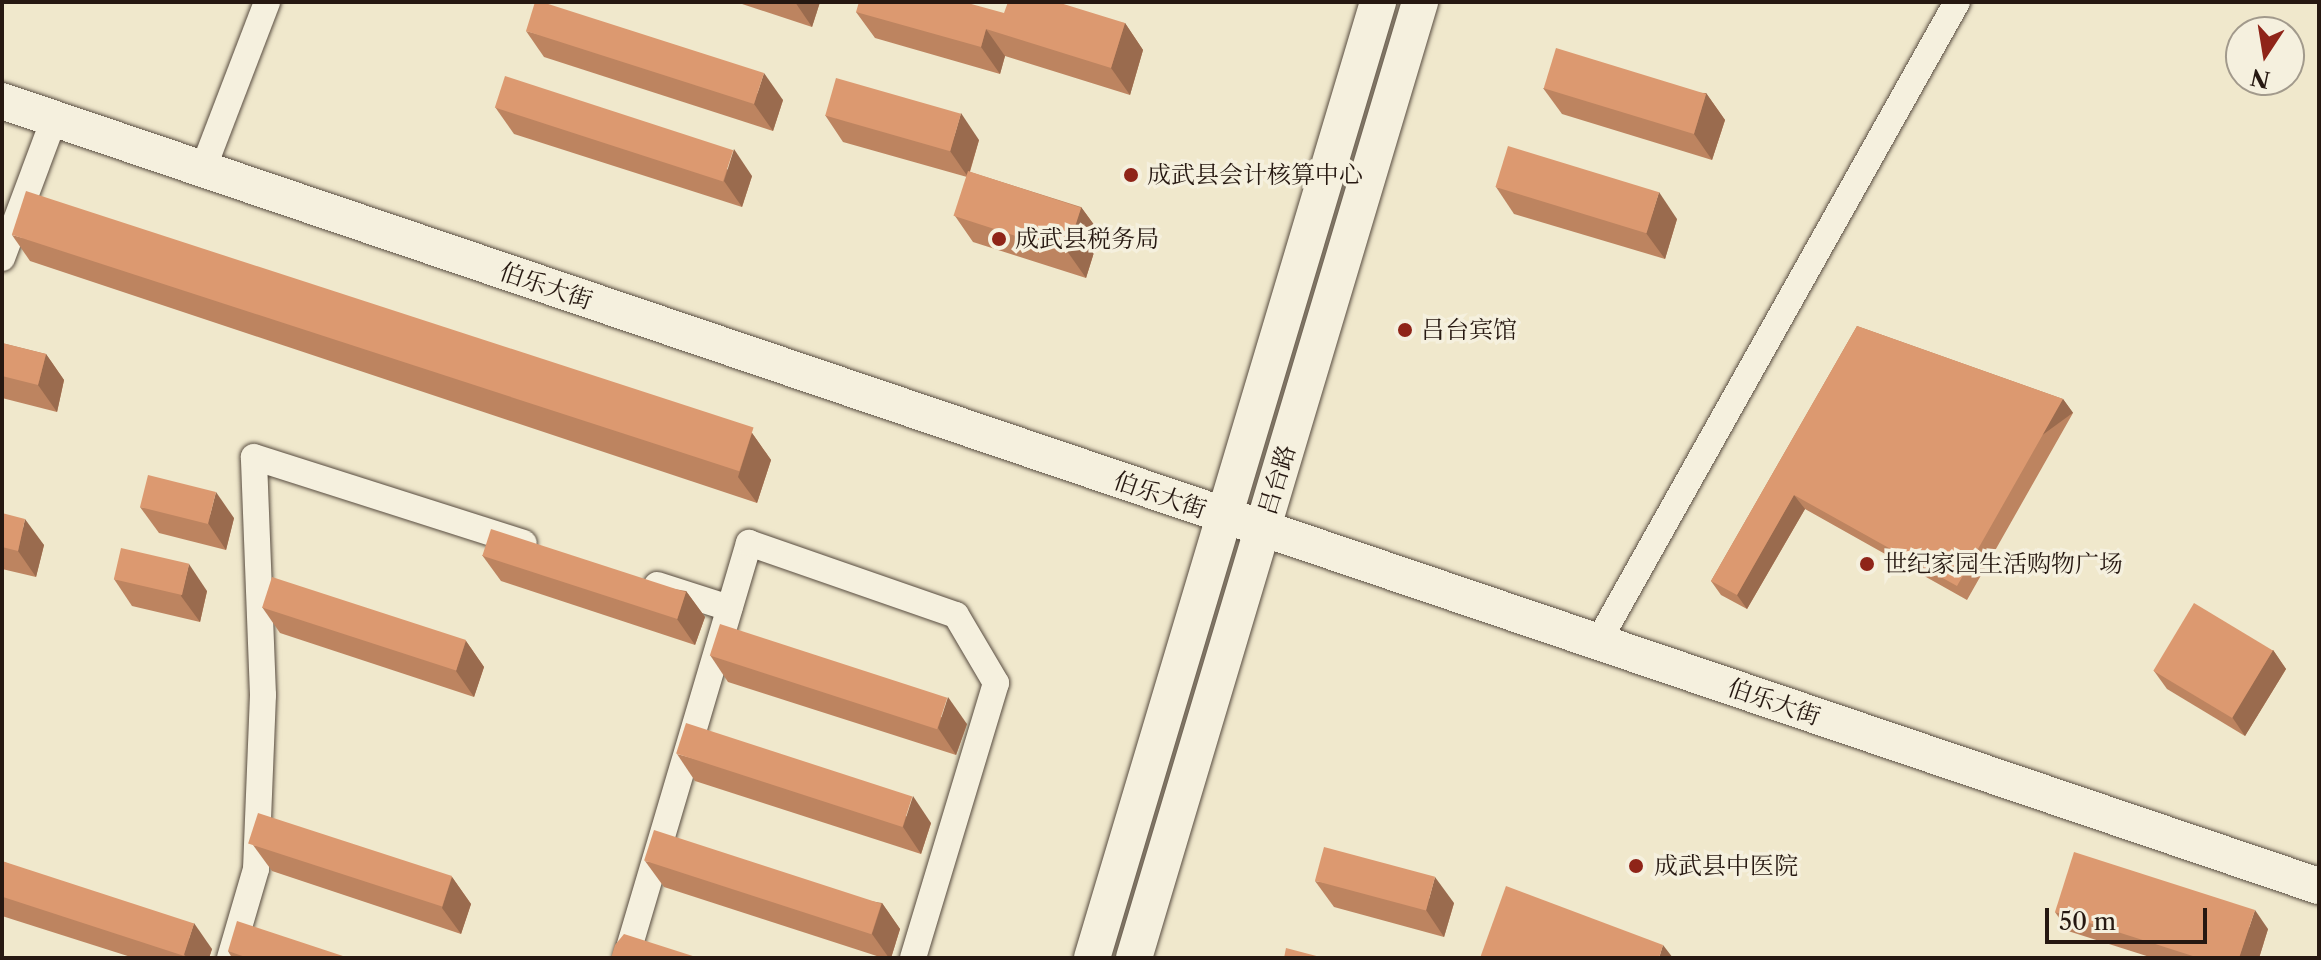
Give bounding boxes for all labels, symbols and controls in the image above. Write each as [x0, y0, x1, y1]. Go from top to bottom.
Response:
north arrow [2225, 16, 2305, 96]
text: N [2248, 63, 2272, 93]
place label: 成武县会计核算中心 [1147, 161, 1363, 189]
marker: 成武县会计核算中心 [1122, 166, 1140, 184]
place label: 成武县税务局 [1015, 225, 1159, 253]
marker: 成武县税务局 [990, 230, 1008, 248]
street label: 伯乐大街 [496, 257, 596, 315]
place label: 吕台宾馆 [1421, 316, 1517, 344]
marker: 吕台宾馆 [1396, 321, 1414, 339]
street label: 吕台路 [1253, 441, 1301, 519]
street label: 伯乐大街 [1110, 466, 1210, 524]
place label: 世纪家园生活购物广场 [1883, 550, 2123, 578]
marker: 世纪家园生活购物广场 [1858, 555, 1876, 573]
street label: 伯乐大街 [1724, 673, 1824, 731]
place label: 成武县中医院 [1654, 852, 1798, 880]
marker: 成武县中医院 [1625, 855, 1647, 877]
scale bar [2049, 892, 2211, 942]
text: 50 m [2059, 907, 2116, 936]

